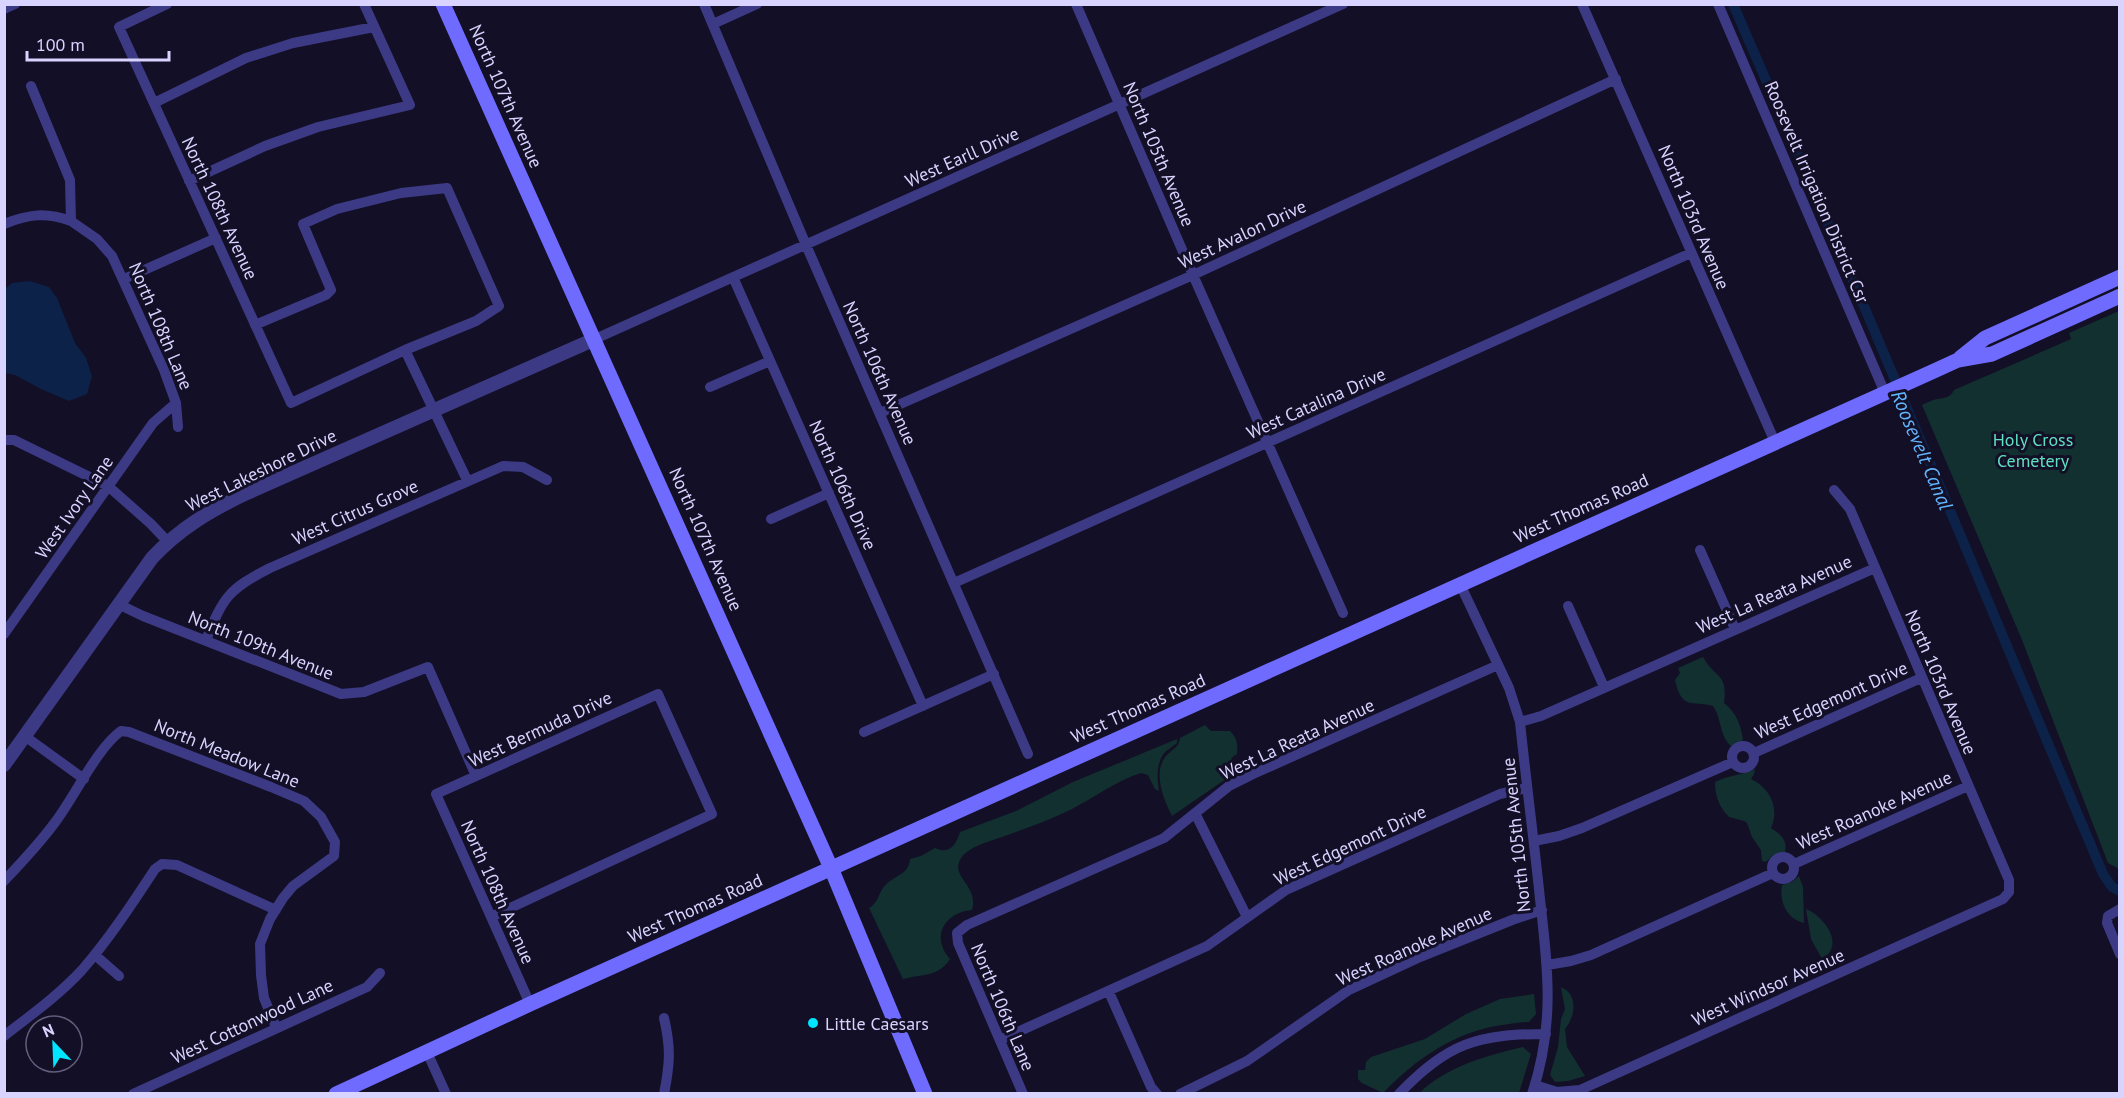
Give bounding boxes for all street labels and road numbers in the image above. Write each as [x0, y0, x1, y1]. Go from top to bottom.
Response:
street label: North 107th Avenue [464, 21, 548, 171]
street label: Roosevelt Irrigation District Csr [1760, 77, 1874, 307]
street label: North 105th Avenue [1118, 78, 1200, 230]
street label: West Earll Drive [902, 122, 1022, 192]
street label: North 108th Avenue [177, 133, 263, 283]
street label: North 103rd Avenue [1653, 141, 1735, 293]
street label: West Avalon Drive [1174, 194, 1310, 274]
street label: North 108th Lane [124, 259, 198, 393]
street label: North 106th Avenue [838, 298, 922, 448]
street label: West Catalina Drive [1243, 362, 1389, 444]
street label: North 106th Drive [804, 417, 882, 553]
street label: West Lakeshore Drive [182, 424, 340, 516]
street label: West Ivory Lane [30, 451, 118, 563]
street label: North 107th Avenue [664, 464, 748, 614]
street label: West Thomas Road [1510, 468, 1652, 548]
street label: West Citrus Grove [288, 474, 422, 550]
street label: West La Reata Avenue [1693, 549, 1855, 639]
street label: North 109th Avenue [185, 605, 337, 685]
street label: North 103rd Avenue [1900, 606, 1982, 758]
street label: West Edgemont Drive [1751, 656, 1911, 744]
street label: West Thomas Road [1067, 668, 1209, 748]
street label: West Bermuda Drive [465, 686, 615, 772]
street label: West La Reata Avenue [1216, 693, 1378, 785]
street label: North Meadow Lane [151, 713, 303, 793]
street label: North 105th Avenue [1496, 757, 1536, 913]
street label: West Roanoke Avenue [1793, 765, 1955, 855]
street label: West Edgemont Drive [1270, 800, 1430, 890]
street label: North 108th Avenue [456, 817, 540, 967]
street label: West Thomas Road [624, 868, 766, 948]
street label: West Roanoke Avenue [1333, 901, 1495, 991]
street label: North 106th Lane [966, 940, 1040, 1074]
street label: West Windsor Avenue [1688, 943, 1848, 1031]
street label: West Cottonwood Lane [167, 973, 337, 1069]

